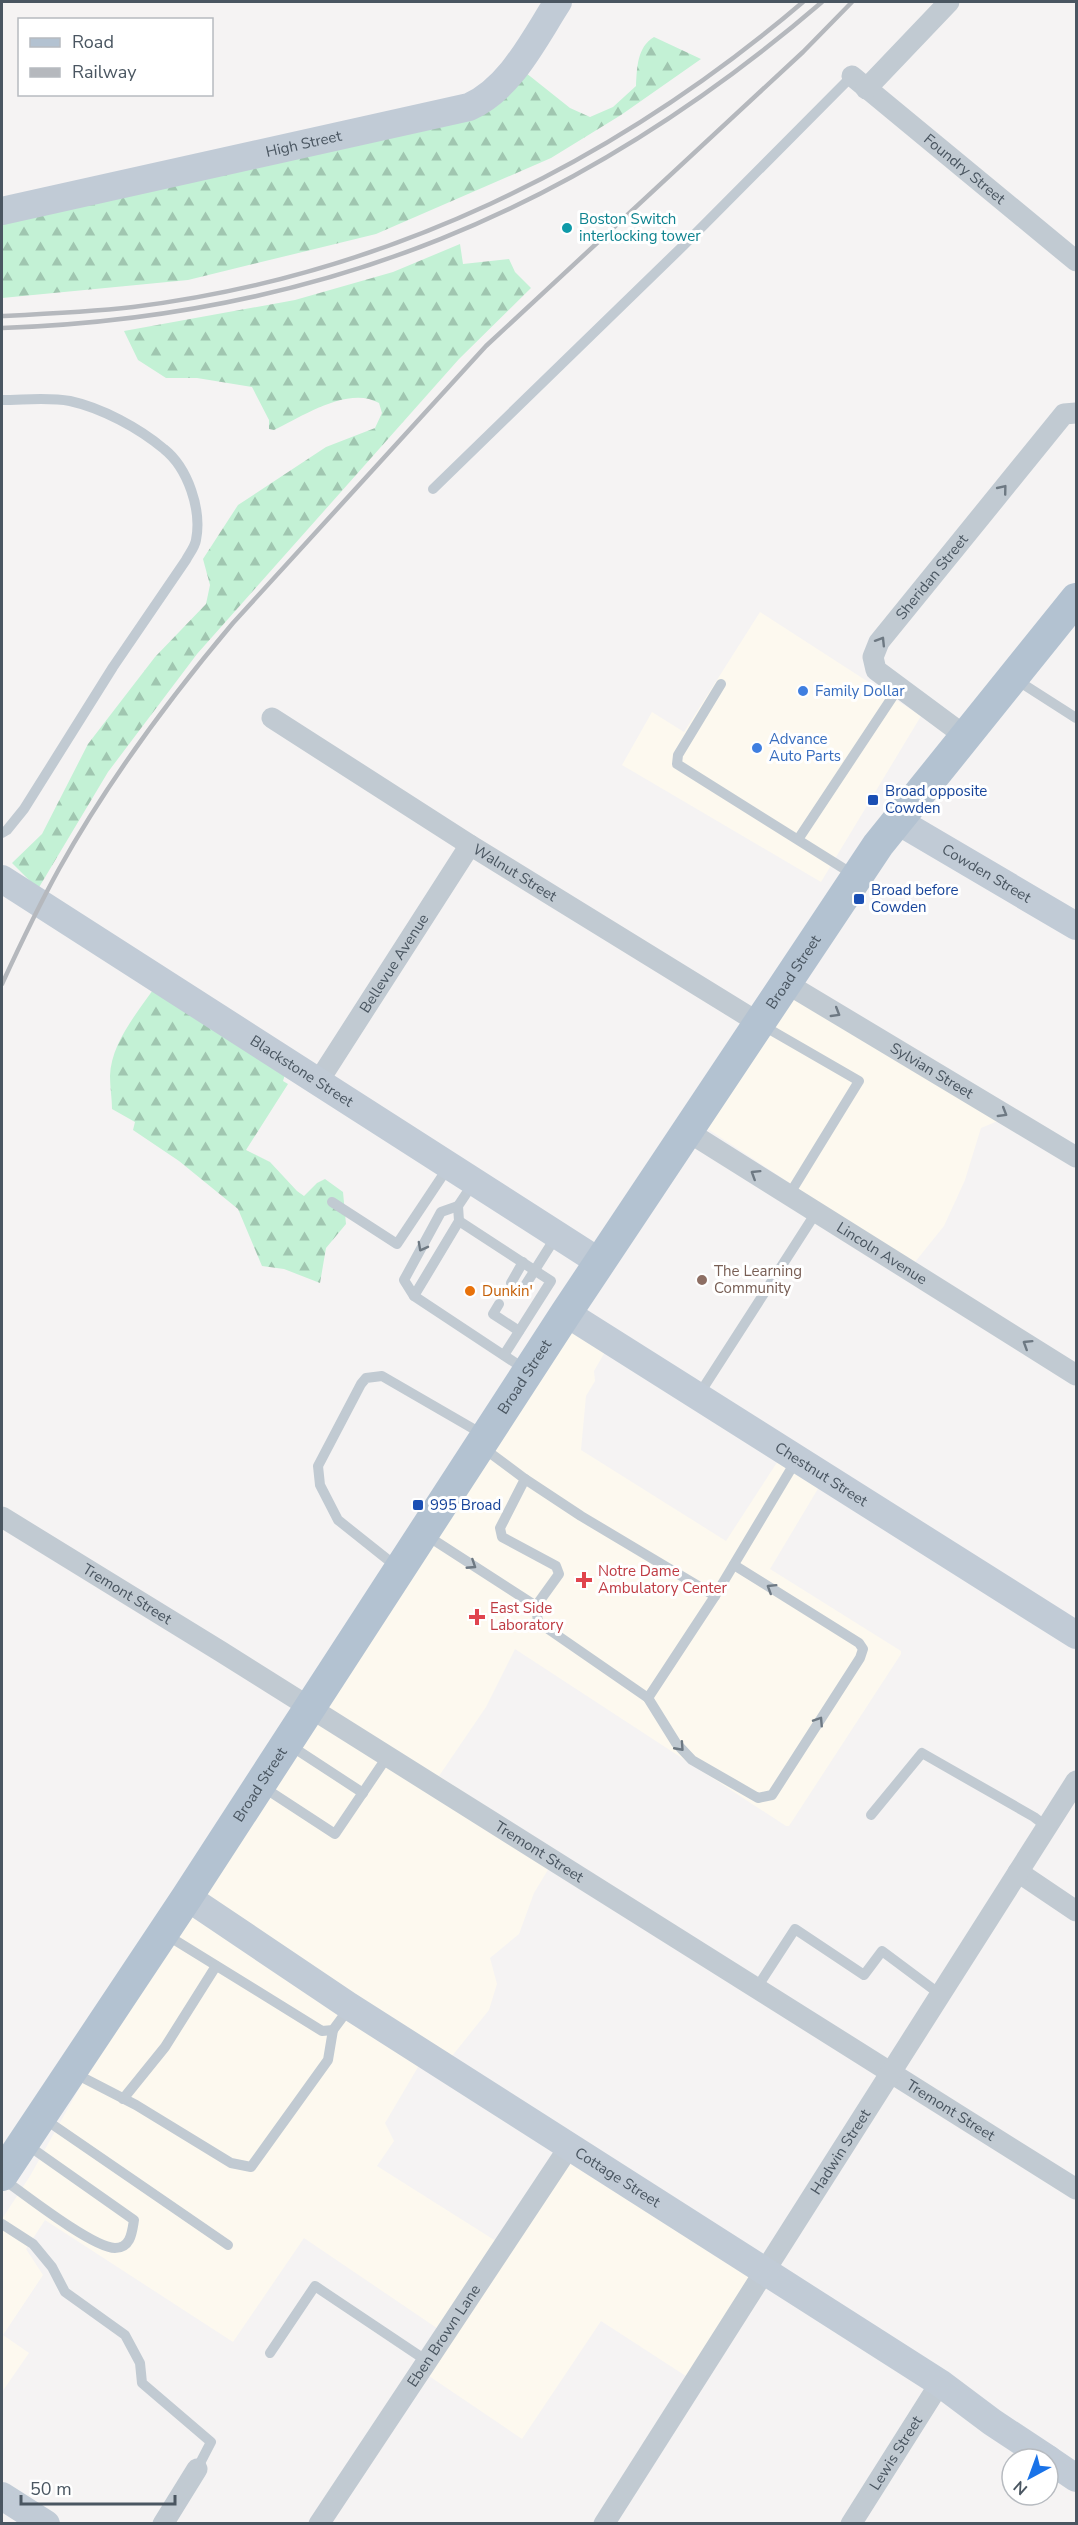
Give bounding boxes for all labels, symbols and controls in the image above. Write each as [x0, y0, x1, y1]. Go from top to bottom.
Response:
legend [18, 18, 213, 96]
text: Road [72, 30, 114, 54]
text: Railway [72, 60, 137, 84]
street label: High Street [264, 126, 344, 162]
street label: Foundry Street [920, 129, 1010, 209]
place label: Boston Switch interlocking tower [579, 209, 701, 246]
marker: Boston Switch interlocking tower [560, 221, 574, 235]
one-way arrow [996, 485, 1007, 496]
street label: Sheridan Street [891, 529, 973, 624]
one-way arrow [874, 637, 886, 647]
place label: Family Dollar [815, 681, 905, 701]
marker: Family Dollar [796, 684, 810, 698]
place label: Advance Auto Parts [769, 729, 841, 766]
marker: Advance Auto Parts [750, 741, 764, 755]
place label: Broad opposite Cowden [885, 781, 987, 818]
marker: Broad opposite Cowden [866, 793, 880, 807]
street label: Walnut Street [469, 839, 561, 907]
street label: Cowden Street [938, 839, 1035, 908]
place label: Broad before Cowden [871, 880, 958, 917]
marker: Broad before Cowden [852, 892, 866, 906]
street label: Bellevue Avenue [355, 910, 433, 1017]
street label: Broad Street [761, 930, 826, 1013]
one-way arrow [830, 1005, 840, 1017]
street label: Blackstone Street [246, 1031, 358, 1112]
street label: Sylvian Street [886, 1038, 978, 1104]
one-way arrow [997, 1106, 1007, 1118]
one-way arrow [751, 1169, 761, 1181]
street label: Lincoln Avenue [833, 1217, 931, 1289]
one-way arrow [418, 1241, 429, 1252]
place label: The Learning Community [714, 1261, 802, 1298]
marker: The Learning Community [695, 1273, 709, 1287]
place label: Dunkin' [482, 1281, 533, 1301]
marker: Dunkin' [463, 1284, 477, 1298]
street label: Broad Street [493, 1335, 557, 1418]
one-way arrow [1023, 1340, 1033, 1352]
street label: Chestnut Street [771, 1437, 872, 1511]
place label: 995 Broad [430, 1495, 501, 1515]
marker: 995 Broad [411, 1498, 425, 1512]
one-way arrow [466, 1558, 476, 1570]
street label: Tremont Street [79, 1559, 176, 1629]
place label: Notre Dame Ambulatory Center [598, 1561, 727, 1598]
marker: Notre Dame Ambulatory Center [575, 1571, 593, 1589]
one-way arrow [767, 1584, 777, 1596]
place label: East Side Laboratory [490, 1598, 564, 1635]
marker: East Side Laboratory [468, 1608, 486, 1626]
one-way arrow [812, 1717, 823, 1728]
one-way arrow [673, 1740, 684, 1750]
street label: Broad Street [228, 1743, 292, 1826]
street label: Tremont Street [491, 1816, 588, 1887]
street label: Tremont Street [903, 2075, 999, 2146]
street label: Hadwin Street [806, 2105, 875, 2198]
street label: Cottage Street [571, 2143, 665, 2213]
street label: Eben Brown Lane [403, 2280, 485, 2391]
street label: Lewis Street [865, 2411, 927, 2494]
north arrow [1000, 2447, 1060, 2507]
scale bar [21, 2468, 176, 2506]
text: N [1009, 2475, 1033, 2500]
text: 50 m [30, 2477, 72, 2501]

